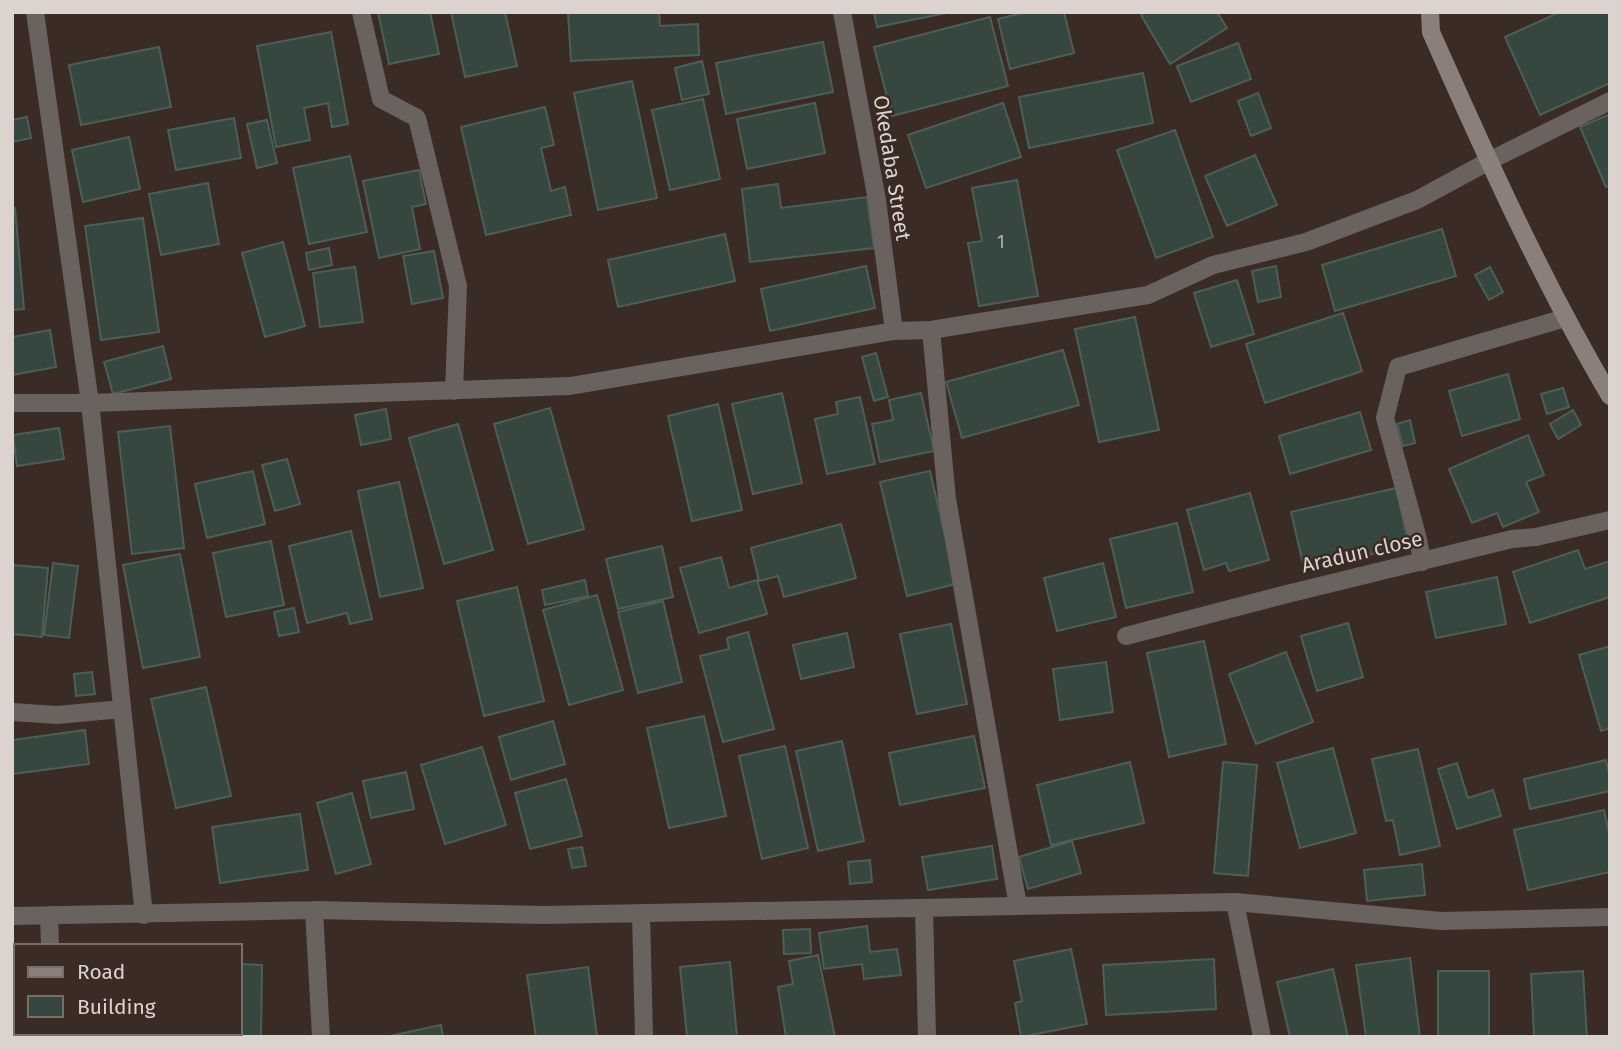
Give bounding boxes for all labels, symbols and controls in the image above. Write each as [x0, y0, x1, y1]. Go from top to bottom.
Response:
street label: Okedaba Street [868, 93, 916, 243]
house number: 1 [997, 231, 1005, 253]
street label: Aradun close [1299, 525, 1425, 579]
legend [14, 944, 242, 1035]
text: Road [77, 959, 125, 985]
text: Building [77, 994, 156, 1020]

